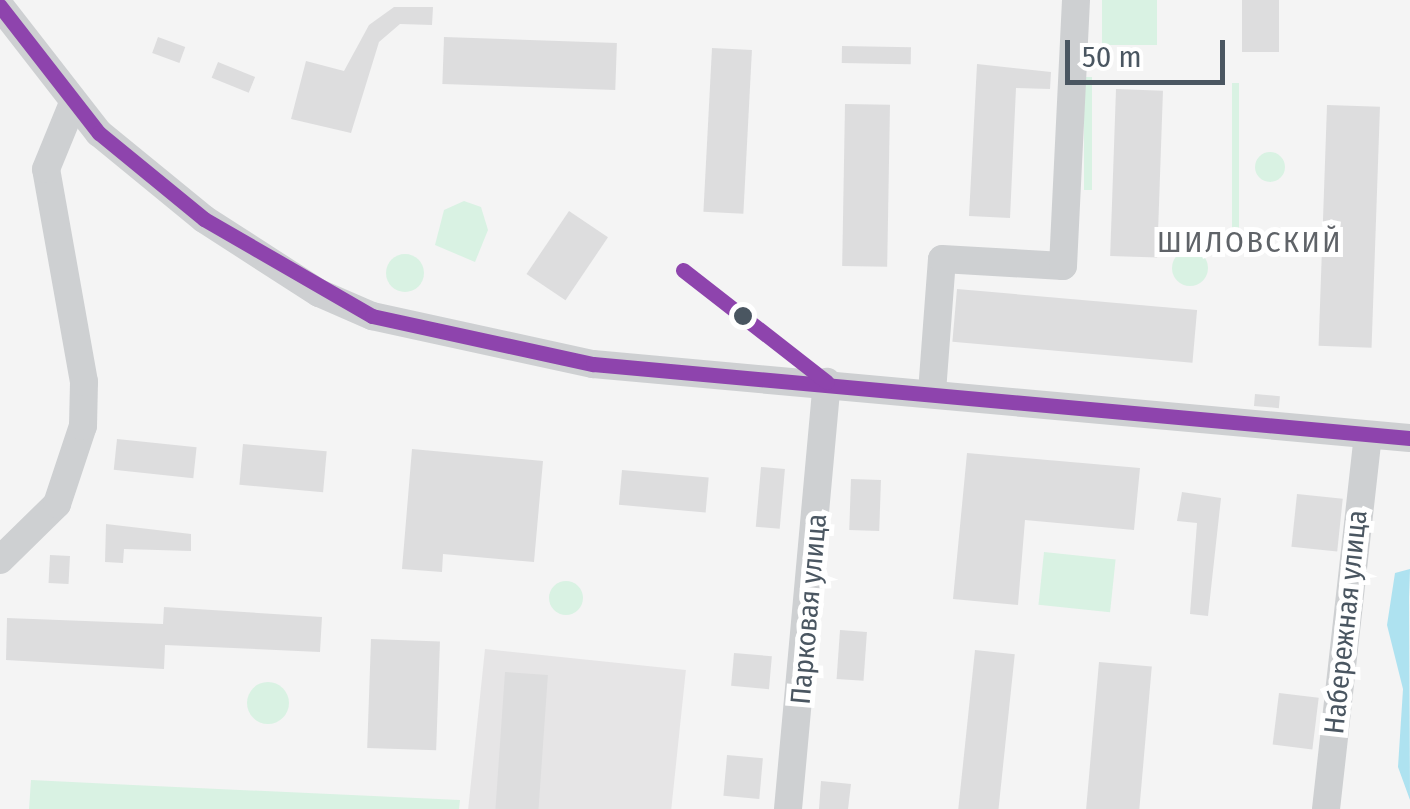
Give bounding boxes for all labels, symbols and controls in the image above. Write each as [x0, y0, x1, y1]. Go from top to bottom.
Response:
scale bar [1070, 20, 1230, 82]
text: 50 m [1082, 39, 1142, 75]
district label: ШИЛОВСКИЙ [1157, 224, 1343, 260]
unlabelled marker [733, 306, 753, 326]
street label: Набережная улица [1318, 509, 1374, 735]
street label: Парковая улица [784, 512, 834, 706]

